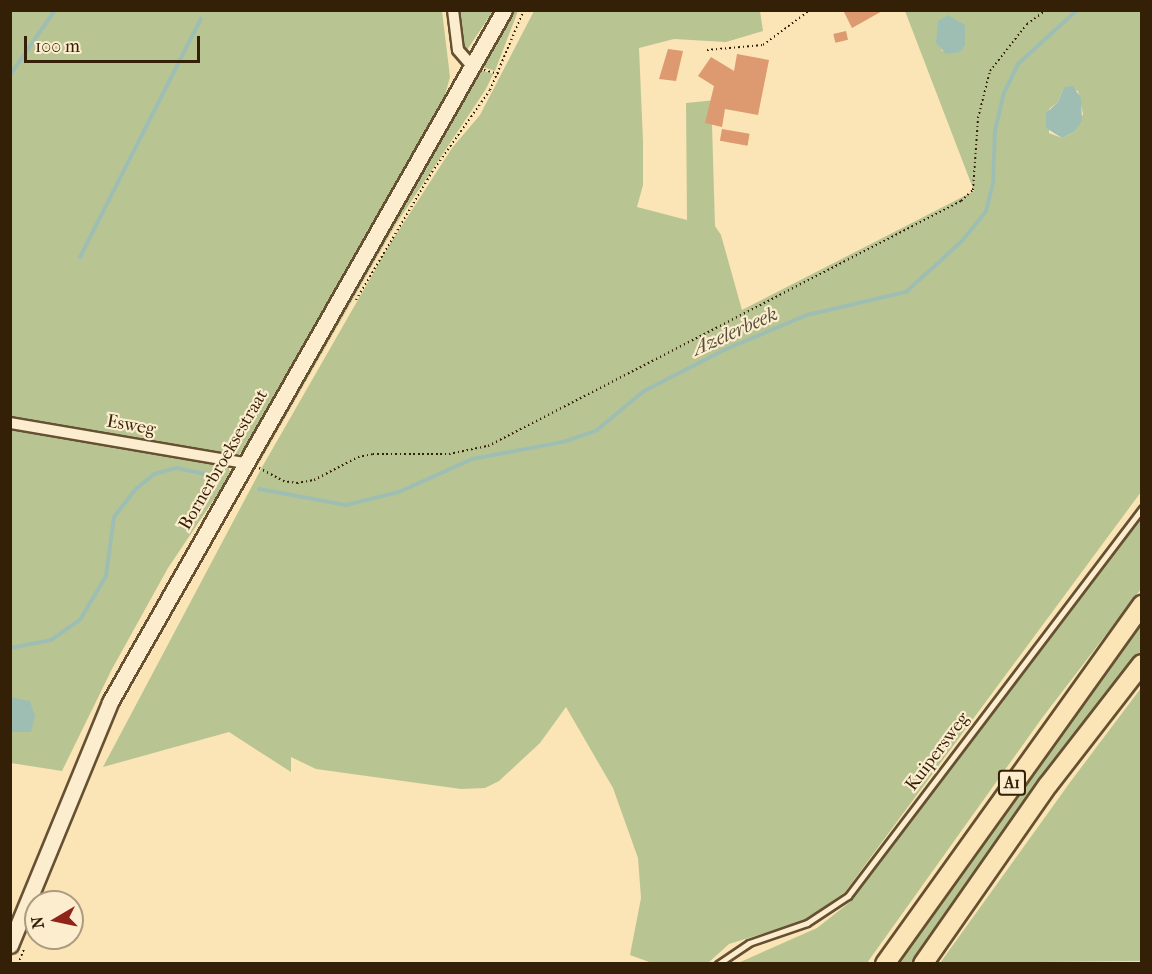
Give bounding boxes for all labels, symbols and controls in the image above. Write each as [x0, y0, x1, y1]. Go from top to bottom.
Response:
scale bar [27, 24, 202, 62]
text: 100 m [35, 36, 80, 57]
water label: Azelerbeek [689, 302, 781, 360]
street label: Bornerbroeksestraat [175, 386, 273, 534]
street label: Esweg [105, 411, 157, 441]
street label: Kuipersweg [901, 708, 975, 796]
road number: A1 [997, 770, 1027, 796]
north arrow [24, 890, 84, 950]
text: N [27, 915, 48, 930]

